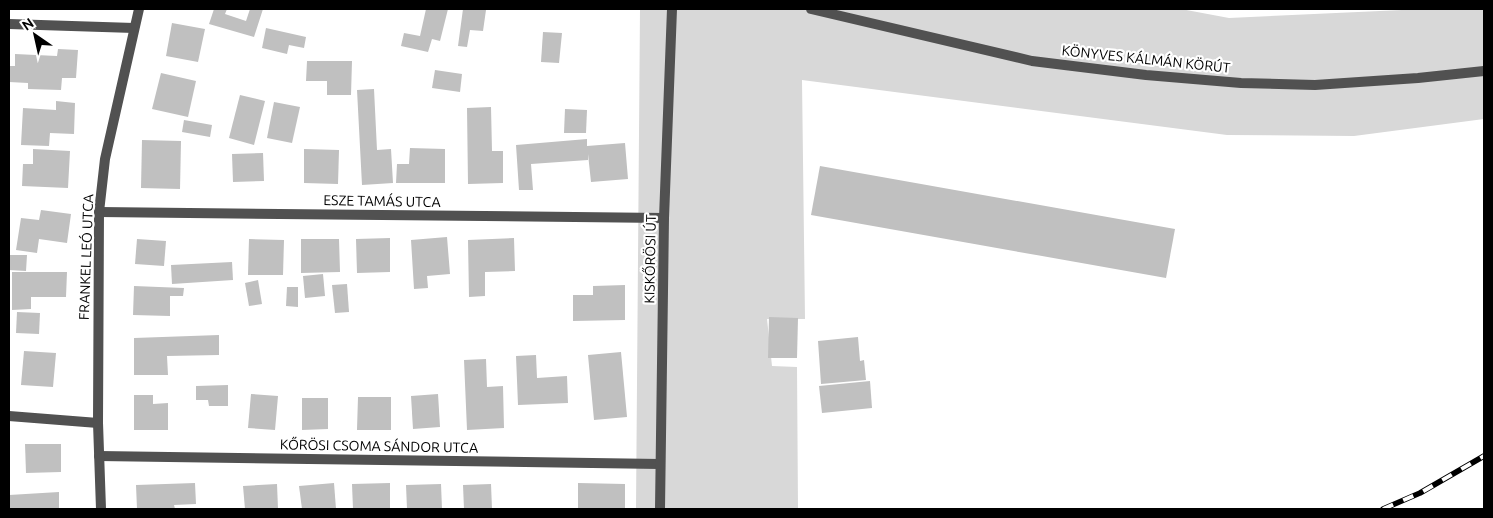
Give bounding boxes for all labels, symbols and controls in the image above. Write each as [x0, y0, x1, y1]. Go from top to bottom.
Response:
north arrow [10, 10, 60, 60]
text: N [19, 15, 37, 34]
street label: KÖNYVES KÁLMÁN KÖRÚT [1061, 41, 1231, 76]
street label: ESZE TAMÁS UTCA [323, 191, 441, 210]
street label: FRANKEL LEÓ UTCA [75, 194, 96, 320]
street label: KISKŐRÖSI ÚT [640, 214, 659, 304]
street label: KŐRÖSI CSOMA SÁNDOR UTCA [280, 435, 478, 456]

